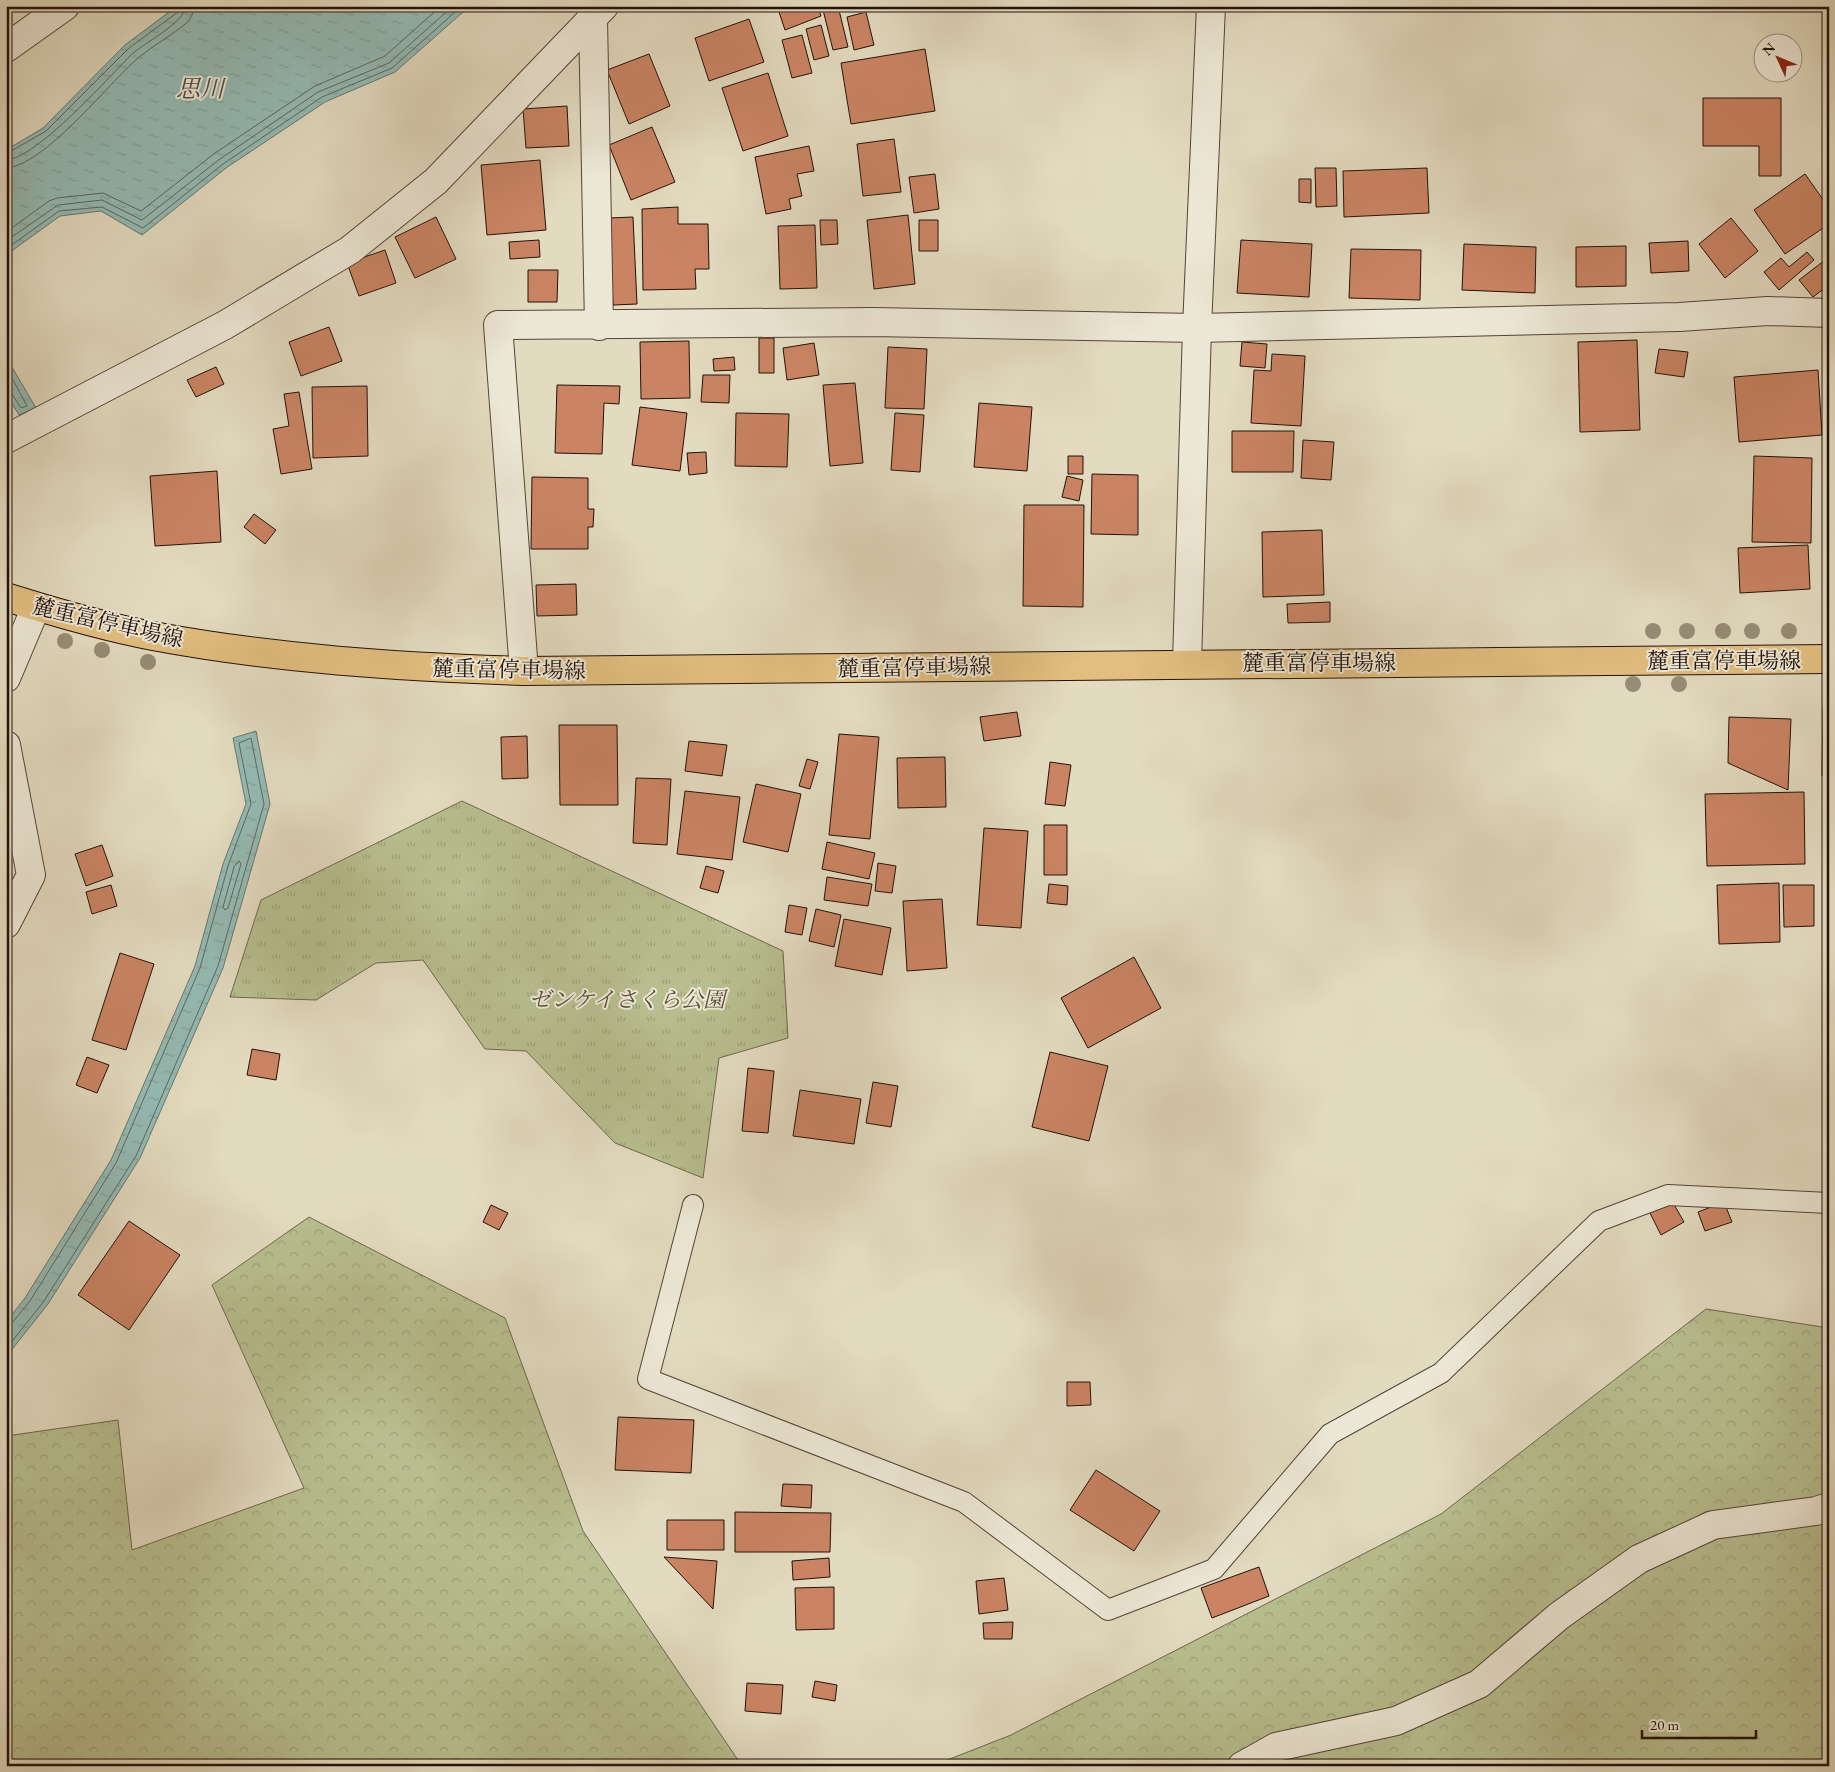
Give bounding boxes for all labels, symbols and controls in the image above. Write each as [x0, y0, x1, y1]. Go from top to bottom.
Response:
north arrow [1752, 32, 1802, 82]
text: N [1758, 38, 1780, 59]
water label: 思川 [176, 73, 227, 104]
street label: 麓重富停車場線 [30, 591, 186, 654]
street label: 麓重富停車場線 [1647, 646, 1801, 675]
street label: 麓重富停車場線 [1242, 648, 1396, 677]
street label: 麓重富停車場線 [837, 652, 991, 683]
street label: 麓重富停車場線 [432, 654, 586, 685]
park label: ゼンケイさくら公園 [529, 985, 728, 1014]
scale bar [1642, 1707, 1756, 1739]
text: 20 m [1650, 1715, 1679, 1734]

